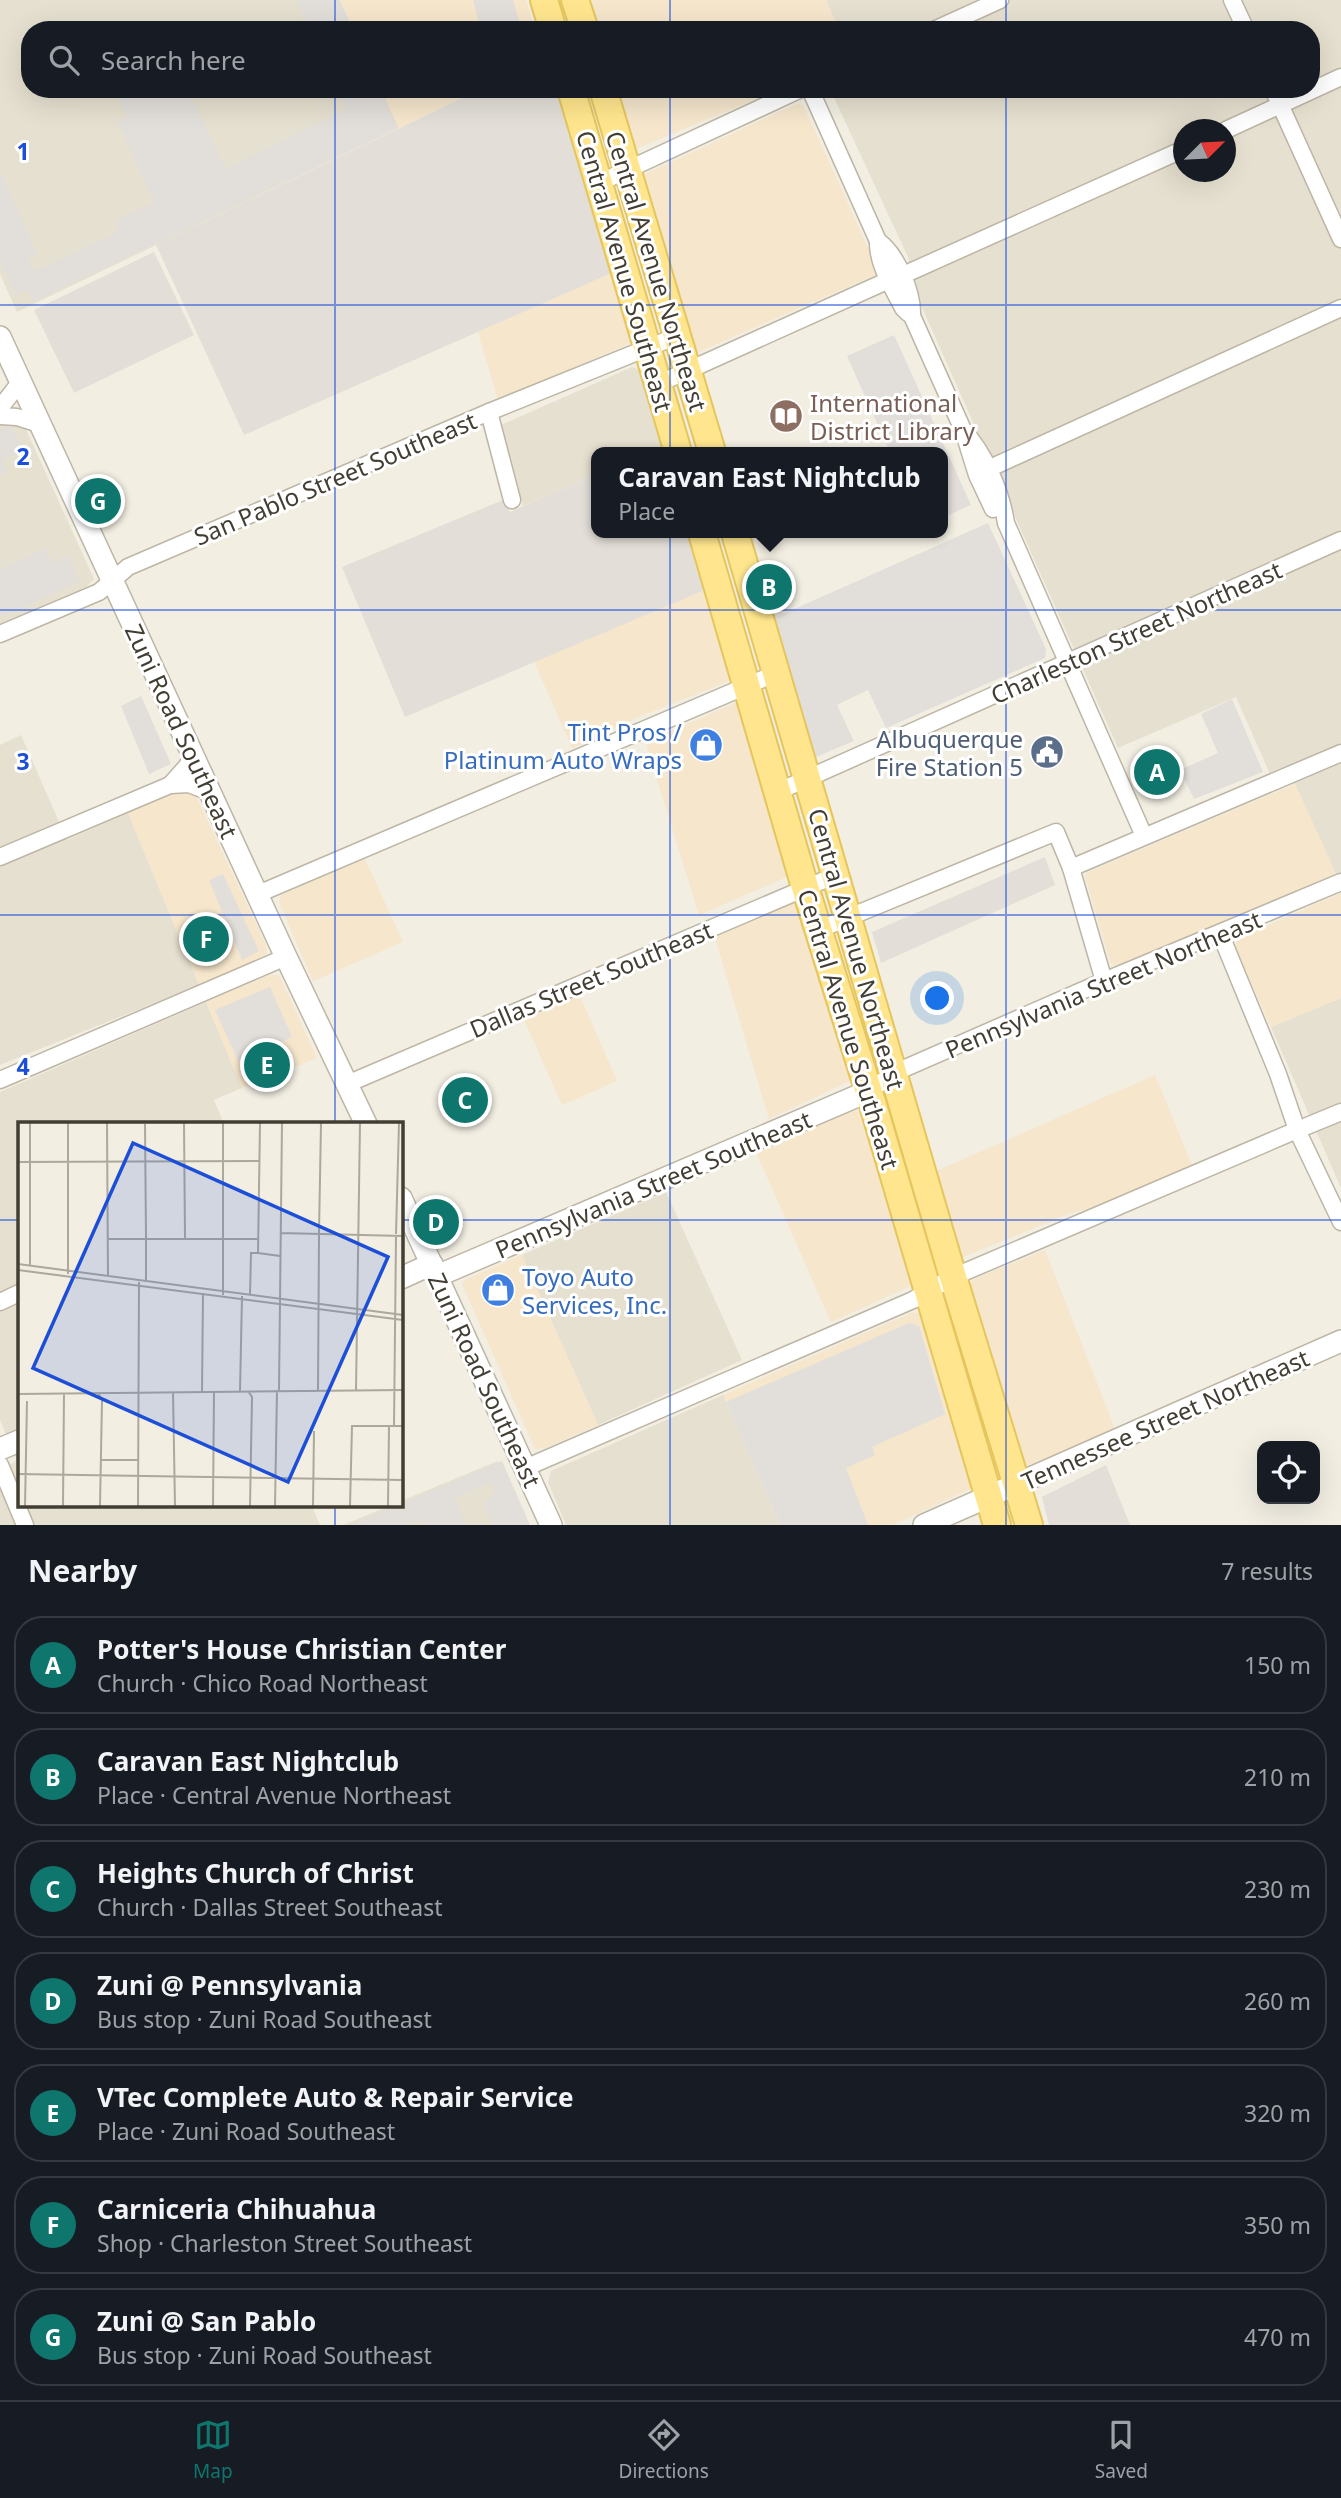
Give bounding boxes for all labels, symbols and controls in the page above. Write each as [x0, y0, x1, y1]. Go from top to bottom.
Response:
search box [21, 21, 1320, 98]
icon: search [45, 41, 83, 79]
text: Search here [101, 42, 246, 78]
north arrow [1173, 119, 1236, 182]
street label: Central Avenue Southeast [569, 126, 681, 416]
street label: Central Avenue Northeast [599, 127, 715, 415]
text: 1 [16, 135, 30, 167]
place label: International District Library [810, 386, 976, 447]
library icon: International District Library [767, 397, 805, 435]
street label: San Pablo Street Southeast [189, 403, 482, 553]
text: 2 [16, 440, 30, 472]
popup [591, 447, 948, 538]
text: Caravan East Nightclub [618, 459, 921, 495]
pin: G [75, 475, 121, 527]
text: Place [618, 495, 675, 527]
street label: Charleston Street Northeast [985, 553, 1287, 711]
pin: B [746, 561, 792, 613]
street label: Zuni Road Southeast [118, 618, 246, 844]
place label: Tint Pros / Platinum Auto Wraps [444, 715, 682, 776]
place label: Albuquerque Fire Station 5 [876, 722, 1023, 783]
shop icon: Tint Pros / Platinum Auto Wraps [687, 726, 725, 764]
public building icon: Albuquerque Fire Station 5 [1028, 733, 1066, 771]
text: 3 [16, 745, 30, 777]
pin: A [1134, 746, 1180, 798]
street label: Central Avenue Northeast [801, 804, 913, 1094]
street label: Central Avenue Southeast [791, 885, 907, 1173]
street label: Pennsylvania Street Northeast [940, 902, 1267, 1066]
pin: F [183, 913, 229, 965]
street label: Dallas Street Southeast [464, 913, 718, 1045]
your location [920, 981, 954, 1015]
pin: E [244, 1039, 290, 1091]
text: 4 [16, 1050, 30, 1082]
pin: C [442, 1074, 488, 1126]
street label: Pennsylvania Street Southeast [490, 1102, 816, 1266]
inset map [18, 1122, 402, 1507]
pin: D [413, 1196, 459, 1248]
place label: Toyo Auto Services, Inc. [522, 1260, 667, 1321]
street label: Zuni Road Southeast [421, 1267, 549, 1493]
shop icon: Toyo Auto Services, Inc. [479, 1271, 517, 1309]
street label: Tennessee Street Northeast [1016, 1340, 1314, 1497]
map controls [1257, 1441, 1320, 1504]
button: locate [1257, 1441, 1320, 1504]
text: Nearby [28, 1550, 137, 1591]
text: 7 results [1221, 1555, 1313, 1587]
text: Potter's House Christian Center [97, 1631, 506, 1667]
text: A [45, 1649, 61, 1681]
text: 150 m [1244, 1649, 1311, 1681]
text: Church · Chico Road Northeast [97, 1667, 428, 1699]
text: Caravan East Nightclub [97, 1743, 399, 1779]
text: B [45, 1761, 61, 1793]
text: 210 m [1244, 1761, 1311, 1793]
text: Place · Central Avenue Northeast [97, 1779, 451, 1811]
text: Heights Church of Christ [97, 1855, 414, 1891]
text: C [46, 1873, 60, 1905]
text: 230 m [1244, 1873, 1311, 1905]
text: Church · Dallas Street Southeast [97, 1891, 443, 1923]
text: Zuni @ Pennsylvania [97, 1967, 362, 2003]
text: D [45, 1985, 61, 2017]
text: 260 m [1244, 1985, 1311, 2017]
text: Bus stop · Zuni Road Southeast [97, 2003, 432, 2035]
text: VTec Complete Auto & Repair Service [97, 2079, 574, 2115]
text: E [47, 2097, 59, 2129]
text: 320 m [1244, 2097, 1311, 2129]
text: Place · Zuni Road Southeast [97, 2115, 395, 2147]
text: Carniceria Chihuahua [97, 2191, 376, 2227]
text: F [47, 2209, 59, 2241]
text: 350 m [1244, 2209, 1311, 2241]
text: Shop · Charleston Street Southeast [97, 2227, 472, 2259]
text: Zuni @ San Pablo [97, 2303, 316, 2339]
text: G [45, 2321, 61, 2353]
text: 470 m [1244, 2321, 1311, 2353]
text: Bus stop · Zuni Road Southeast [97, 2339, 432, 2371]
tab: Map [193, 2416, 233, 2484]
tab: Directions [619, 2416, 709, 2484]
tab: Saved [1095, 2416, 1148, 2484]

